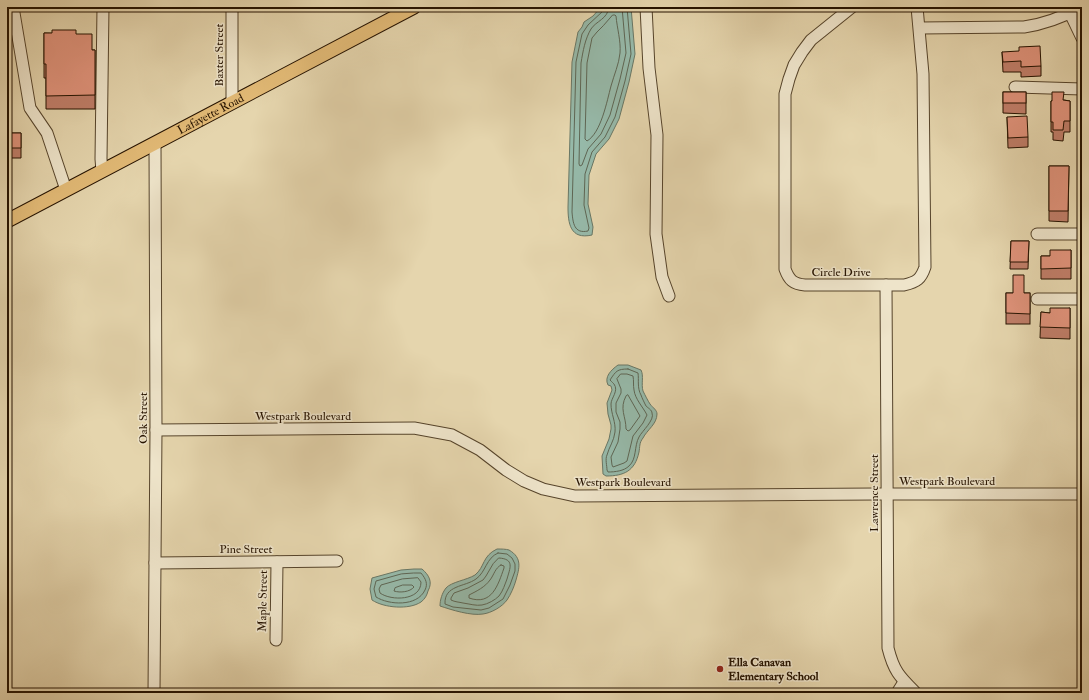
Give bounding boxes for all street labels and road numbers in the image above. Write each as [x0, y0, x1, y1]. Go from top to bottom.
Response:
street label: Baxter Street [212, 23, 227, 86]
street label: Lafayette Road [175, 90, 246, 138]
street label: Circle Drive [811, 265, 871, 280]
street label: Oak Street [136, 392, 151, 444]
street label: Westpark Boulevard [254, 409, 351, 424]
street label: Lawrence Street [867, 454, 882, 532]
street label: Westpark Boulevard [898, 474, 995, 489]
street label: Westpark Boulevard [574, 475, 671, 490]
street label: Pine Street [220, 542, 273, 557]
street label: Maple Street [255, 570, 271, 632]

